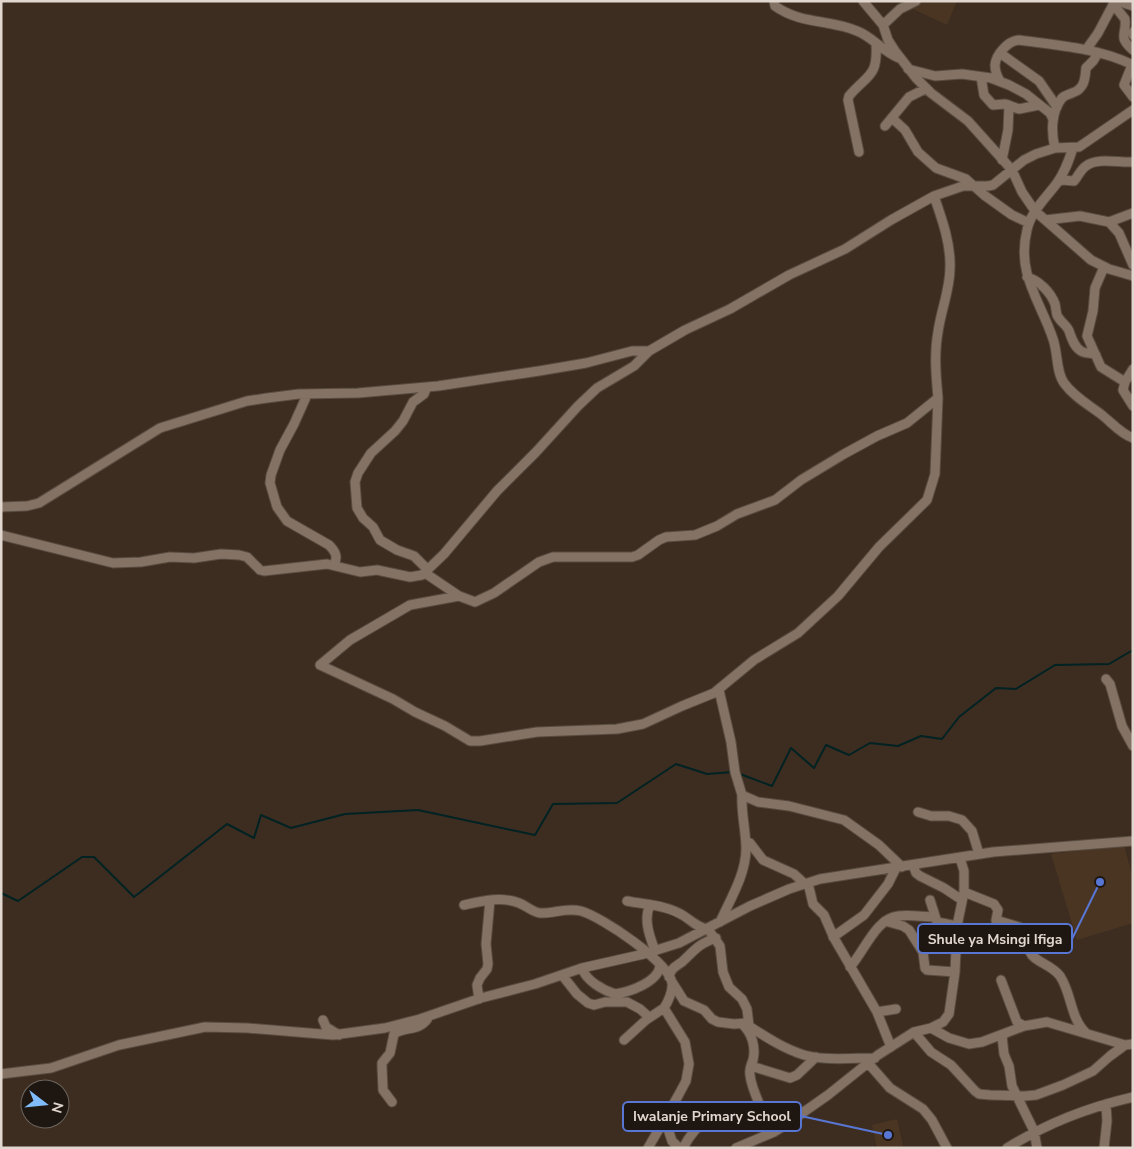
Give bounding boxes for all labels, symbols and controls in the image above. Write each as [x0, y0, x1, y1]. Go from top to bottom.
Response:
callout: Shule ya Msingi Ifiga [918, 924, 1072, 953]
text: Shule ya Msingi Ifiga [928, 930, 1062, 949]
north arrow [20, 1079, 70, 1129]
text: N [46, 1100, 68, 1115]
callout: Iwalanje Primary School [623, 1102, 801, 1131]
text: Iwalanje Primary School [633, 1107, 792, 1126]

